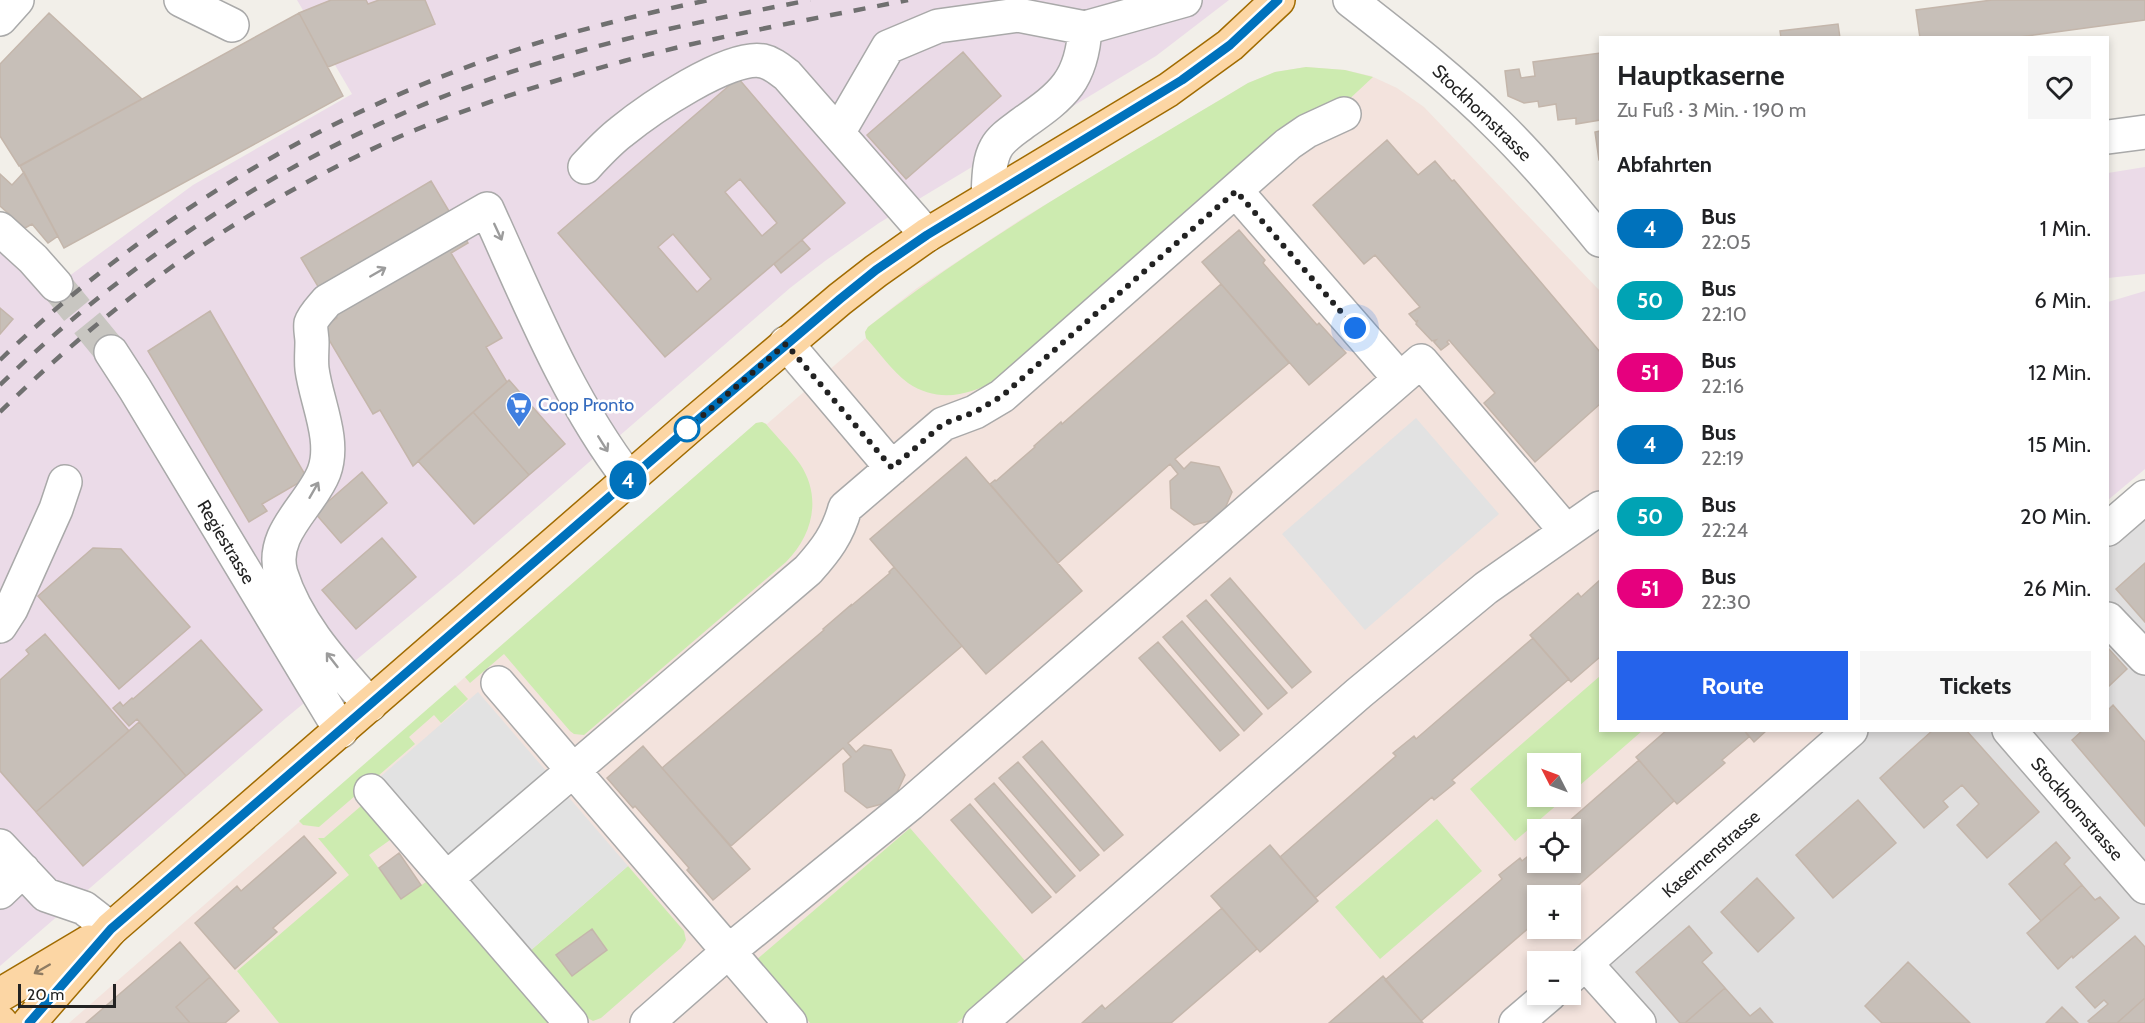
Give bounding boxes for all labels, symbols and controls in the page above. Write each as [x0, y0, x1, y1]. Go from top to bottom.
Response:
button: heart [2028, 56, 2091, 119]
text: Hauptkaserne [1617, 58, 1785, 92]
street label: Stockhornstrasse [1428, 60, 1536, 166]
text: Zu Fuß · 3 Min. · 190 m [1617, 98, 1806, 122]
text: Abfahrten [1617, 151, 1712, 178]
text: Bus [1701, 203, 1736, 230]
text: 1 Min. [2040, 215, 2091, 242]
text: 4 [1643, 216, 1657, 241]
one-way arrow [492, 222, 504, 240]
text: 22:05 [1701, 230, 1751, 254]
one-way arrow [368, 266, 386, 277]
text: Bus [1701, 275, 1736, 302]
text: 6 Min. [2034, 287, 2091, 314]
text: 50 [1637, 288, 1663, 313]
text: 22:10 [1701, 302, 1747, 326]
your location [1340, 313, 1370, 343]
text: Bus [1701, 347, 1736, 374]
text: 12 Min. [2028, 359, 2091, 386]
text: 51 [1640, 360, 1660, 385]
text: 22:16 [1701, 374, 1744, 398]
supermarket icon: Coop Pronto [504, 390, 534, 428]
place label: Coop Pronto [538, 394, 634, 416]
unlabelled marker [674, 416, 700, 442]
text: Bus [1701, 419, 1736, 446]
text: 15 Min. [2028, 431, 2091, 458]
text: 4 [1643, 432, 1657, 457]
one-way arrow [597, 435, 610, 452]
text: 22:19 [1701, 446, 1744, 470]
line badge: 4 [608, 460, 648, 500]
text: 4 [621, 468, 635, 493]
one-way arrow [308, 482, 320, 499]
text: Bus [1701, 491, 1736, 518]
street label: Regiestrasse [192, 496, 260, 588]
text: 20 Min. [2020, 503, 2091, 530]
text: 50 [1637, 504, 1663, 529]
text: 22:24 [1701, 518, 1748, 542]
text: Bus [1701, 563, 1736, 590]
text: 26 Min. [2023, 575, 2091, 602]
text: 51 [1640, 576, 1660, 601]
text: 22:30 [1701, 590, 1751, 614]
button: Route [1617, 651, 1848, 720]
button: Tickets [1860, 651, 2091, 720]
one-way arrow [326, 652, 339, 668]
north arrow [1527, 753, 1581, 807]
map controls [1527, 753, 1581, 1005]
street label: Stockhornstrasse [2026, 753, 2128, 865]
street label: Kasernenstrasse [1658, 806, 1764, 902]
button: locate [1527, 819, 1581, 873]
button: + [1527, 885, 1581, 939]
button: − [1527, 951, 1581, 1005]
one-way arrow [34, 964, 51, 976]
scale bar [18, 981, 116, 1008]
text: 20 m [27, 985, 64, 1004]

